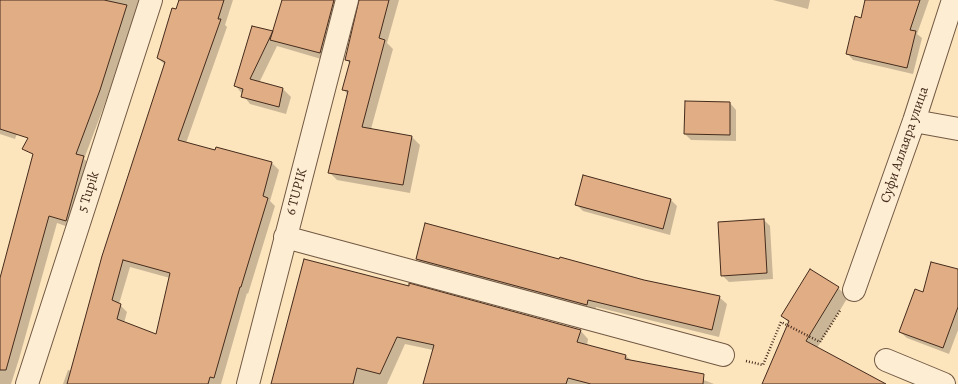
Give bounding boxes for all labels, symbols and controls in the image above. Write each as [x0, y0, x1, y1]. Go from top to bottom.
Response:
street label: Суфи Аллаяра улица [877, 85, 933, 205]
street label: 6 TUPIK [283, 167, 311, 217]
street label: 5 Tupik [75, 169, 103, 215]

